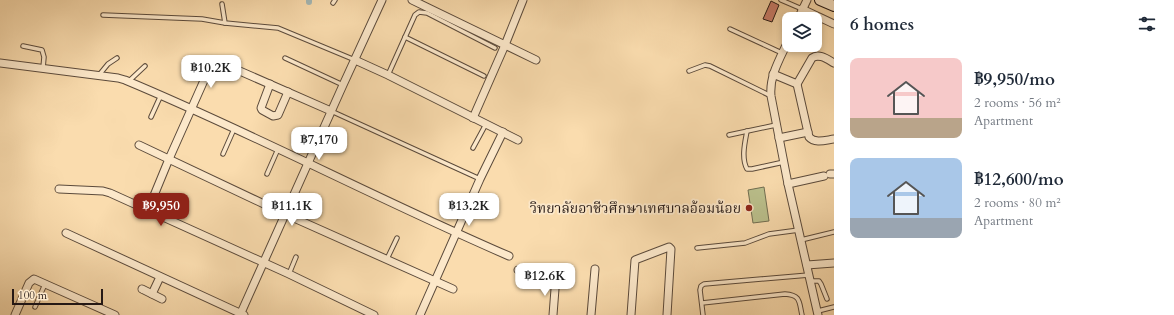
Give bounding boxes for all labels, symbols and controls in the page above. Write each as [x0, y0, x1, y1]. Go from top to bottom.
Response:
map controls [782, 12, 822, 52]
button: layers [782, 12, 822, 52]
text: 6 homes [850, 13, 914, 36]
icon: filters [1136, 13, 1158, 35]
pin: ฿10.2K [178, 55, 244, 89]
text: ฿10.2K [190, 59, 232, 77]
text: ฿9,950/mo [974, 68, 1055, 91]
icon: home [882, 74, 930, 122]
text: 2 rooms · 56 m² [974, 94, 1061, 112]
text: Apartment [974, 112, 1033, 130]
pin: ฿7,170 [286, 127, 352, 161]
text: ฿7,170 [300, 131, 338, 149]
text: ฿12,600/mo [974, 168, 1064, 191]
icon: home [882, 174, 930, 222]
pin: ฿9,950 [128, 193, 194, 227]
pin: ฿11.1K [259, 193, 325, 227]
pin: ฿13.2K [436, 193, 502, 227]
text: 2 rooms · 80 m² [974, 194, 1061, 212]
text: ฿9,950 [142, 197, 180, 215]
text: ฿11.1K [271, 197, 313, 215]
text: ฿13.2K [448, 197, 490, 215]
place label: วิทยาลัยอาชีวศึกษาเทศบาลอ้อมน้อย [530, 199, 741, 218]
marker: วิทยาลัยอาชีวศึกษาเทศบาลอ้อมน้อย [744, 203, 754, 213]
text: Apartment [974, 212, 1033, 230]
pin: ฿12.6K [512, 263, 578, 297]
text: ฿12.6K [524, 267, 566, 285]
scale bar [12, 287, 103, 306]
text: 100 m [18, 288, 47, 303]

